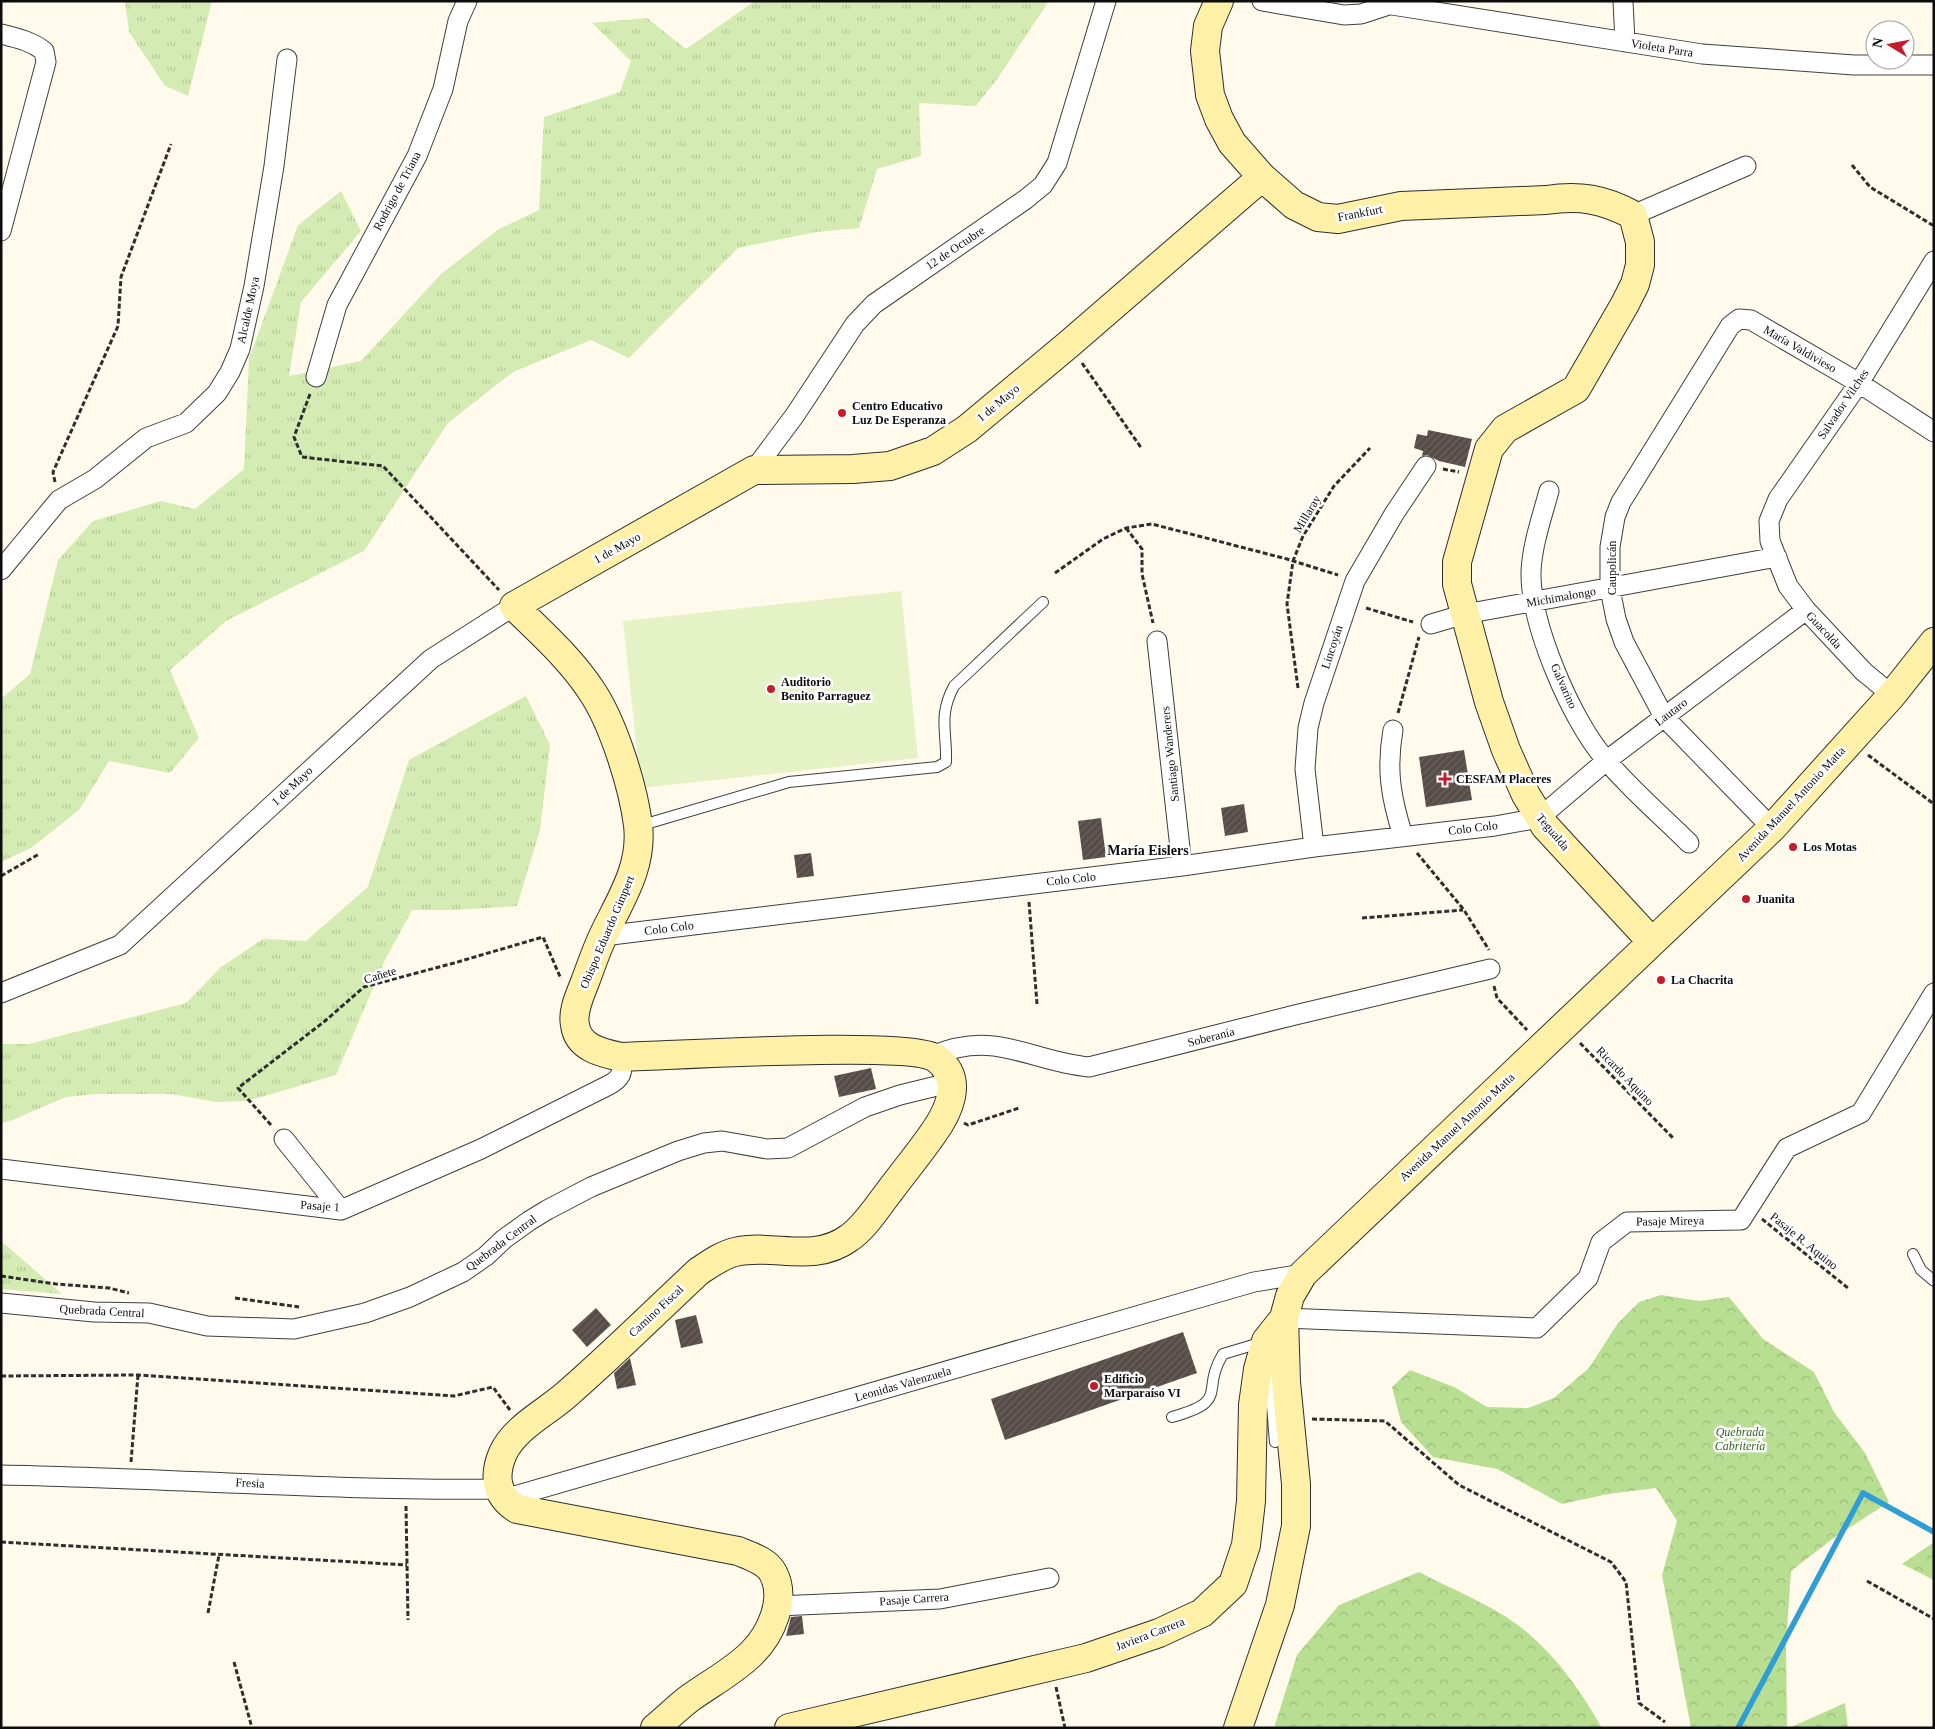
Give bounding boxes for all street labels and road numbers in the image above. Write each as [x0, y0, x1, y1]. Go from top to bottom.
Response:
street label: Violeta Parra [1630, 36, 1695, 60]
street label: Rodrigo de Triana [370, 149, 424, 233]
street label: Frankfurt [1336, 202, 1384, 224]
street label: 12 de Octubre [923, 223, 987, 273]
street label: Alcalde Moya [234, 274, 262, 345]
street label: María Valdivieso [1761, 322, 1839, 376]
street label: Salvador Vilches [1814, 366, 1872, 442]
street label: 1 de Mayo [974, 381, 1022, 425]
street label: Millaray [1290, 493, 1324, 535]
street label: 1 de Mayo [591, 529, 643, 567]
street label: Caupolicán [1605, 541, 1619, 595]
street label: Michimalongo [1525, 584, 1597, 610]
street label: Guacolda [1803, 608, 1845, 652]
street label: Lincoyán [1318, 623, 1346, 671]
street label: Galvarino [1548, 661, 1580, 711]
street label: Lautaro [1652, 695, 1690, 729]
street label: Santiago Wanderers [1158, 705, 1182, 802]
street label: Avenida Manuel Antonio Matta [1734, 743, 1848, 864]
street label: 1 de Mayo [268, 763, 316, 809]
street label: Tegualda [1534, 811, 1573, 854]
street label: Colo Colo [1447, 818, 1499, 838]
street label: Colo Colo [1046, 869, 1096, 889]
street label: Obispo Eduardo Gimpert [577, 873, 637, 991]
street label: Colo Colo [643, 918, 695, 938]
street label: Cañete [362, 963, 398, 987]
street label: Soberanía [1186, 1024, 1237, 1050]
street label: Ricardo Aquino [1593, 1044, 1657, 1108]
street label: Avenida Manuel Antonio Matta [1397, 1070, 1518, 1184]
street label: Pasaje 1 [300, 1198, 340, 1214]
street label: Pasaje R. Aquino [1767, 1209, 1841, 1273]
street label: Quebrada Central [463, 1211, 540, 1274]
street label: Pasaje Mireya [1636, 1213, 1705, 1229]
street label: Camino Fiscal [626, 1282, 687, 1340]
street label: Quebrada Central [59, 1302, 145, 1320]
street label: Leonidas Valenzuela [853, 1363, 953, 1404]
street label: Fresia [235, 1475, 266, 1491]
street label: Pasaje Carrera [879, 1590, 950, 1608]
street label: Javiera Carrera [1113, 1614, 1187, 1654]

